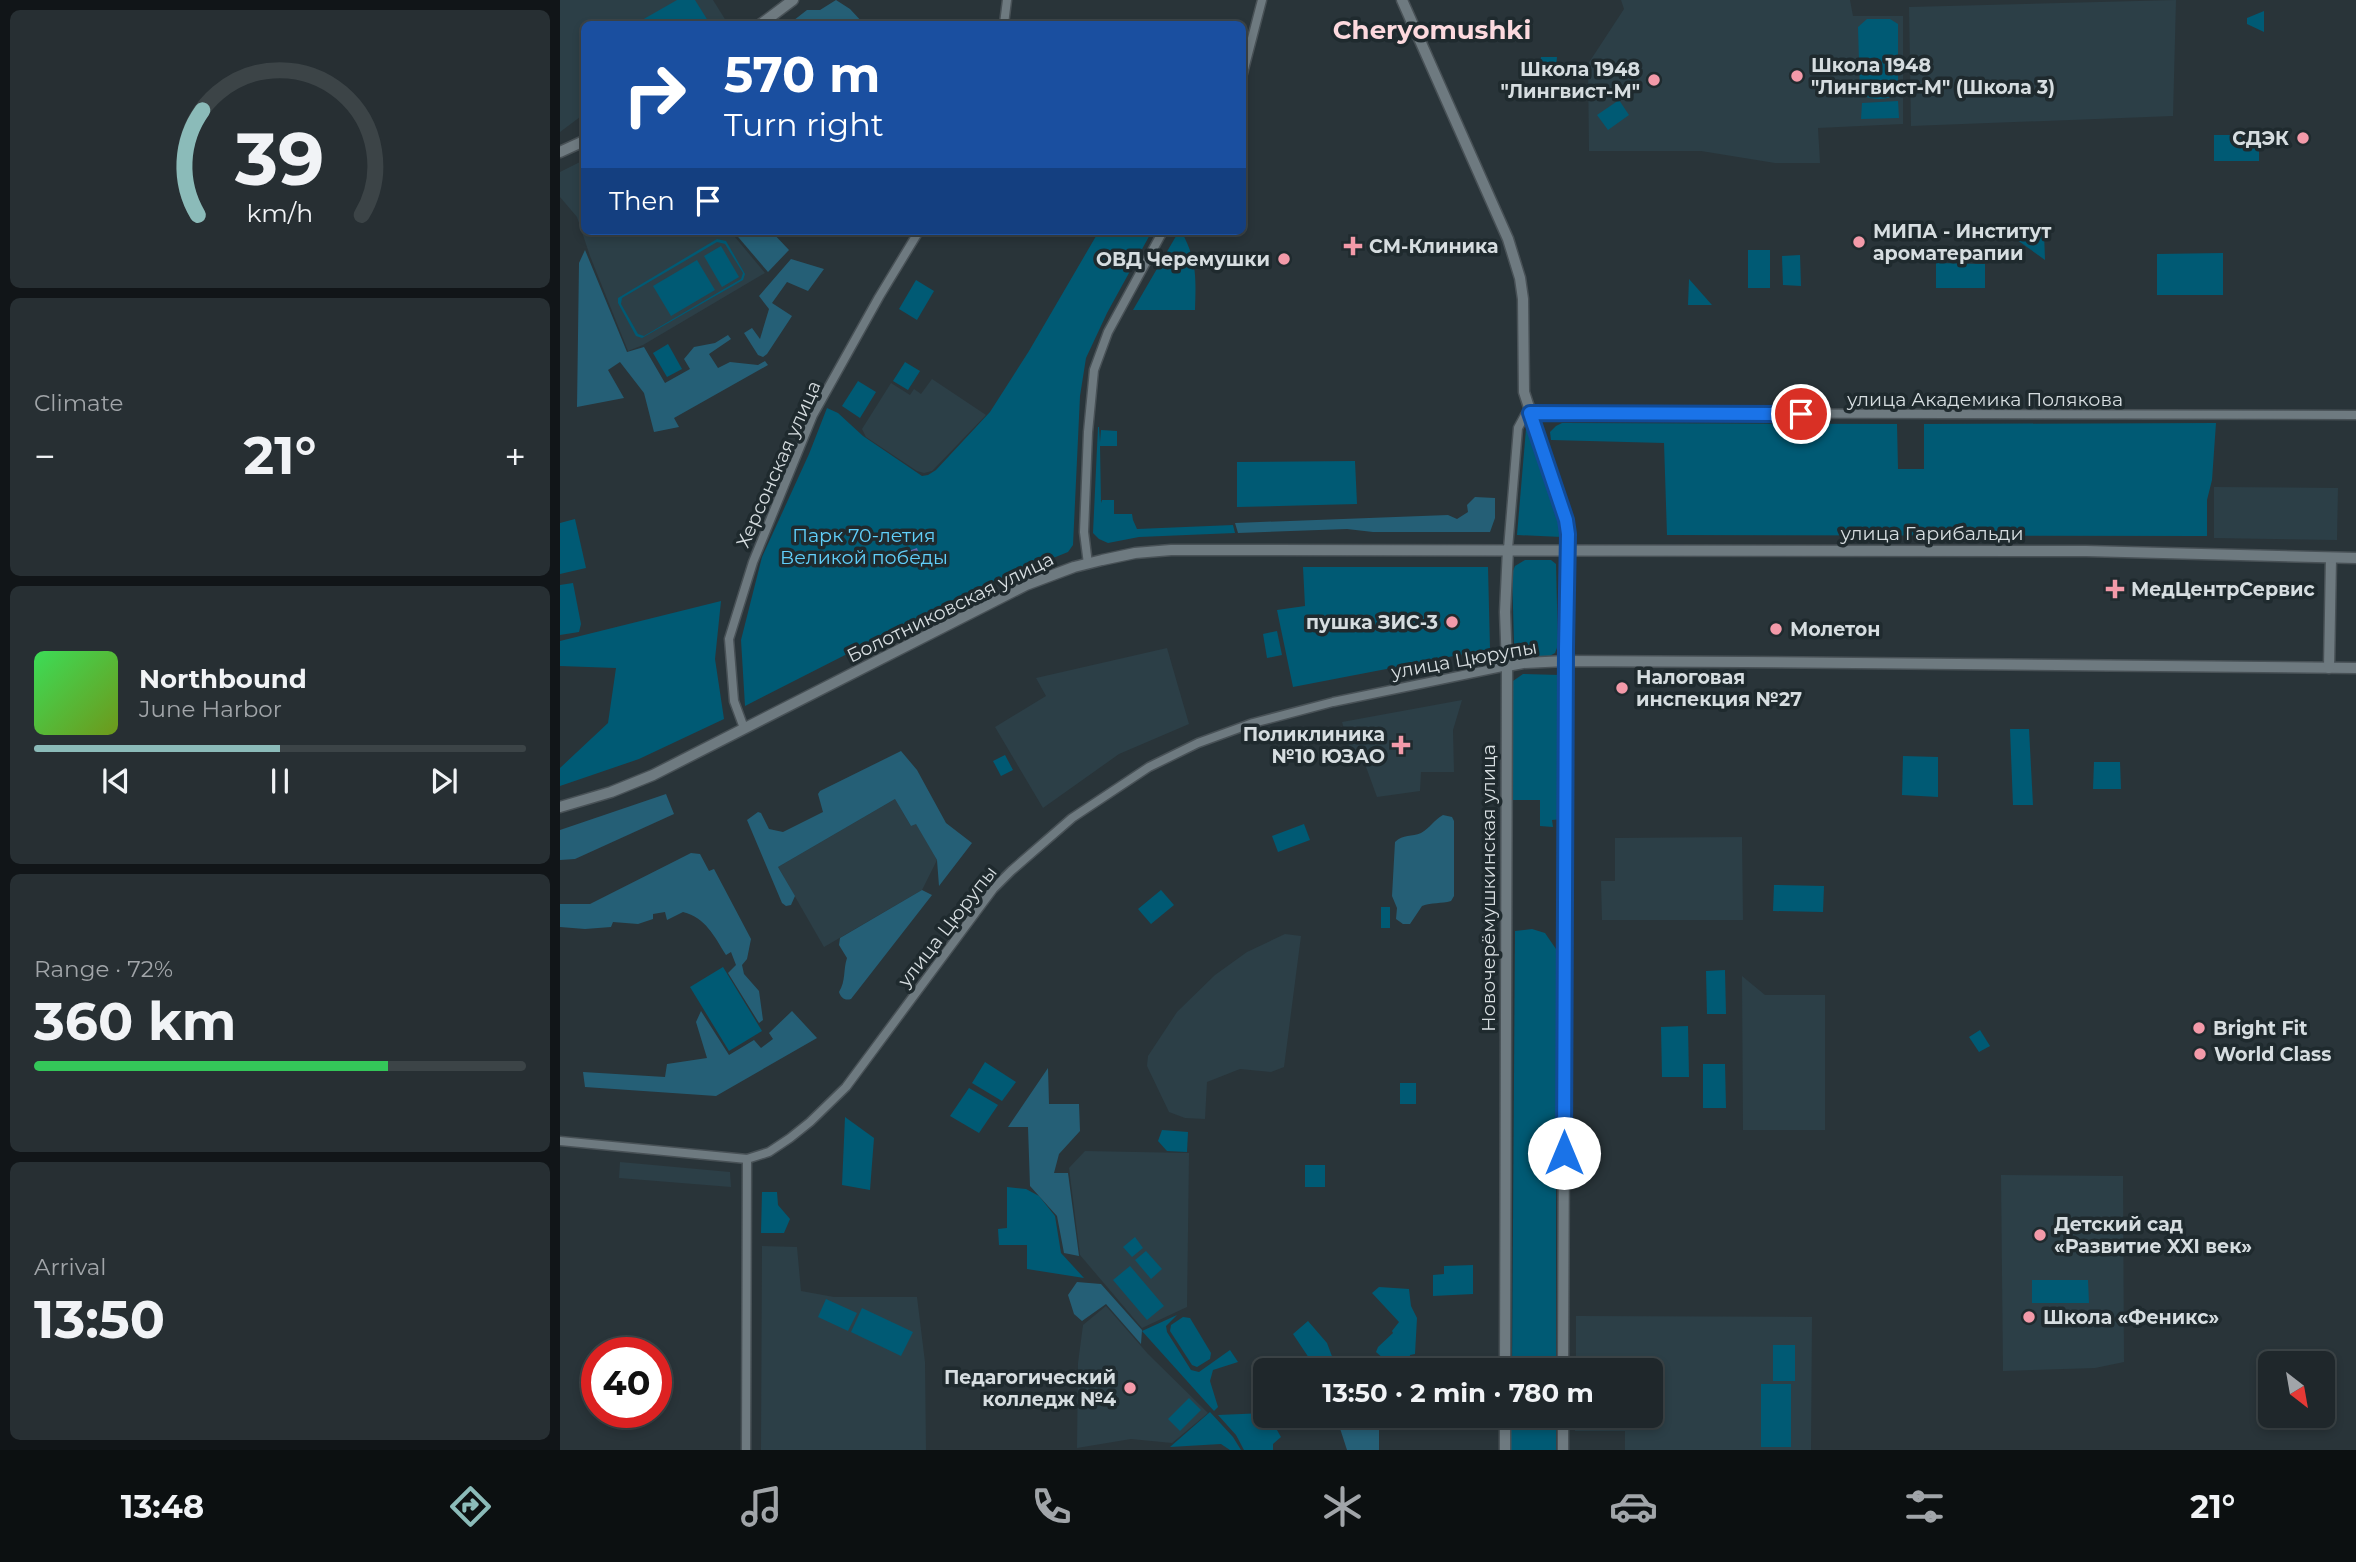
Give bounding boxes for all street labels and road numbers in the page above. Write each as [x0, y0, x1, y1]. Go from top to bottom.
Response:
street label: Херсонская улица [731, 377, 826, 551]
street label: улица Академика Полякова [1846, 388, 2123, 411]
street label: улица Гарибальди [1839, 522, 2024, 545]
street label: Болотниковская улица [843, 547, 1057, 668]
street label: улица Цюрупы [1388, 635, 1539, 684]
street label: Новочерёмушкинская улица [1477, 744, 1500, 1032]
street label: улица Цюрупы [892, 861, 1002, 992]

